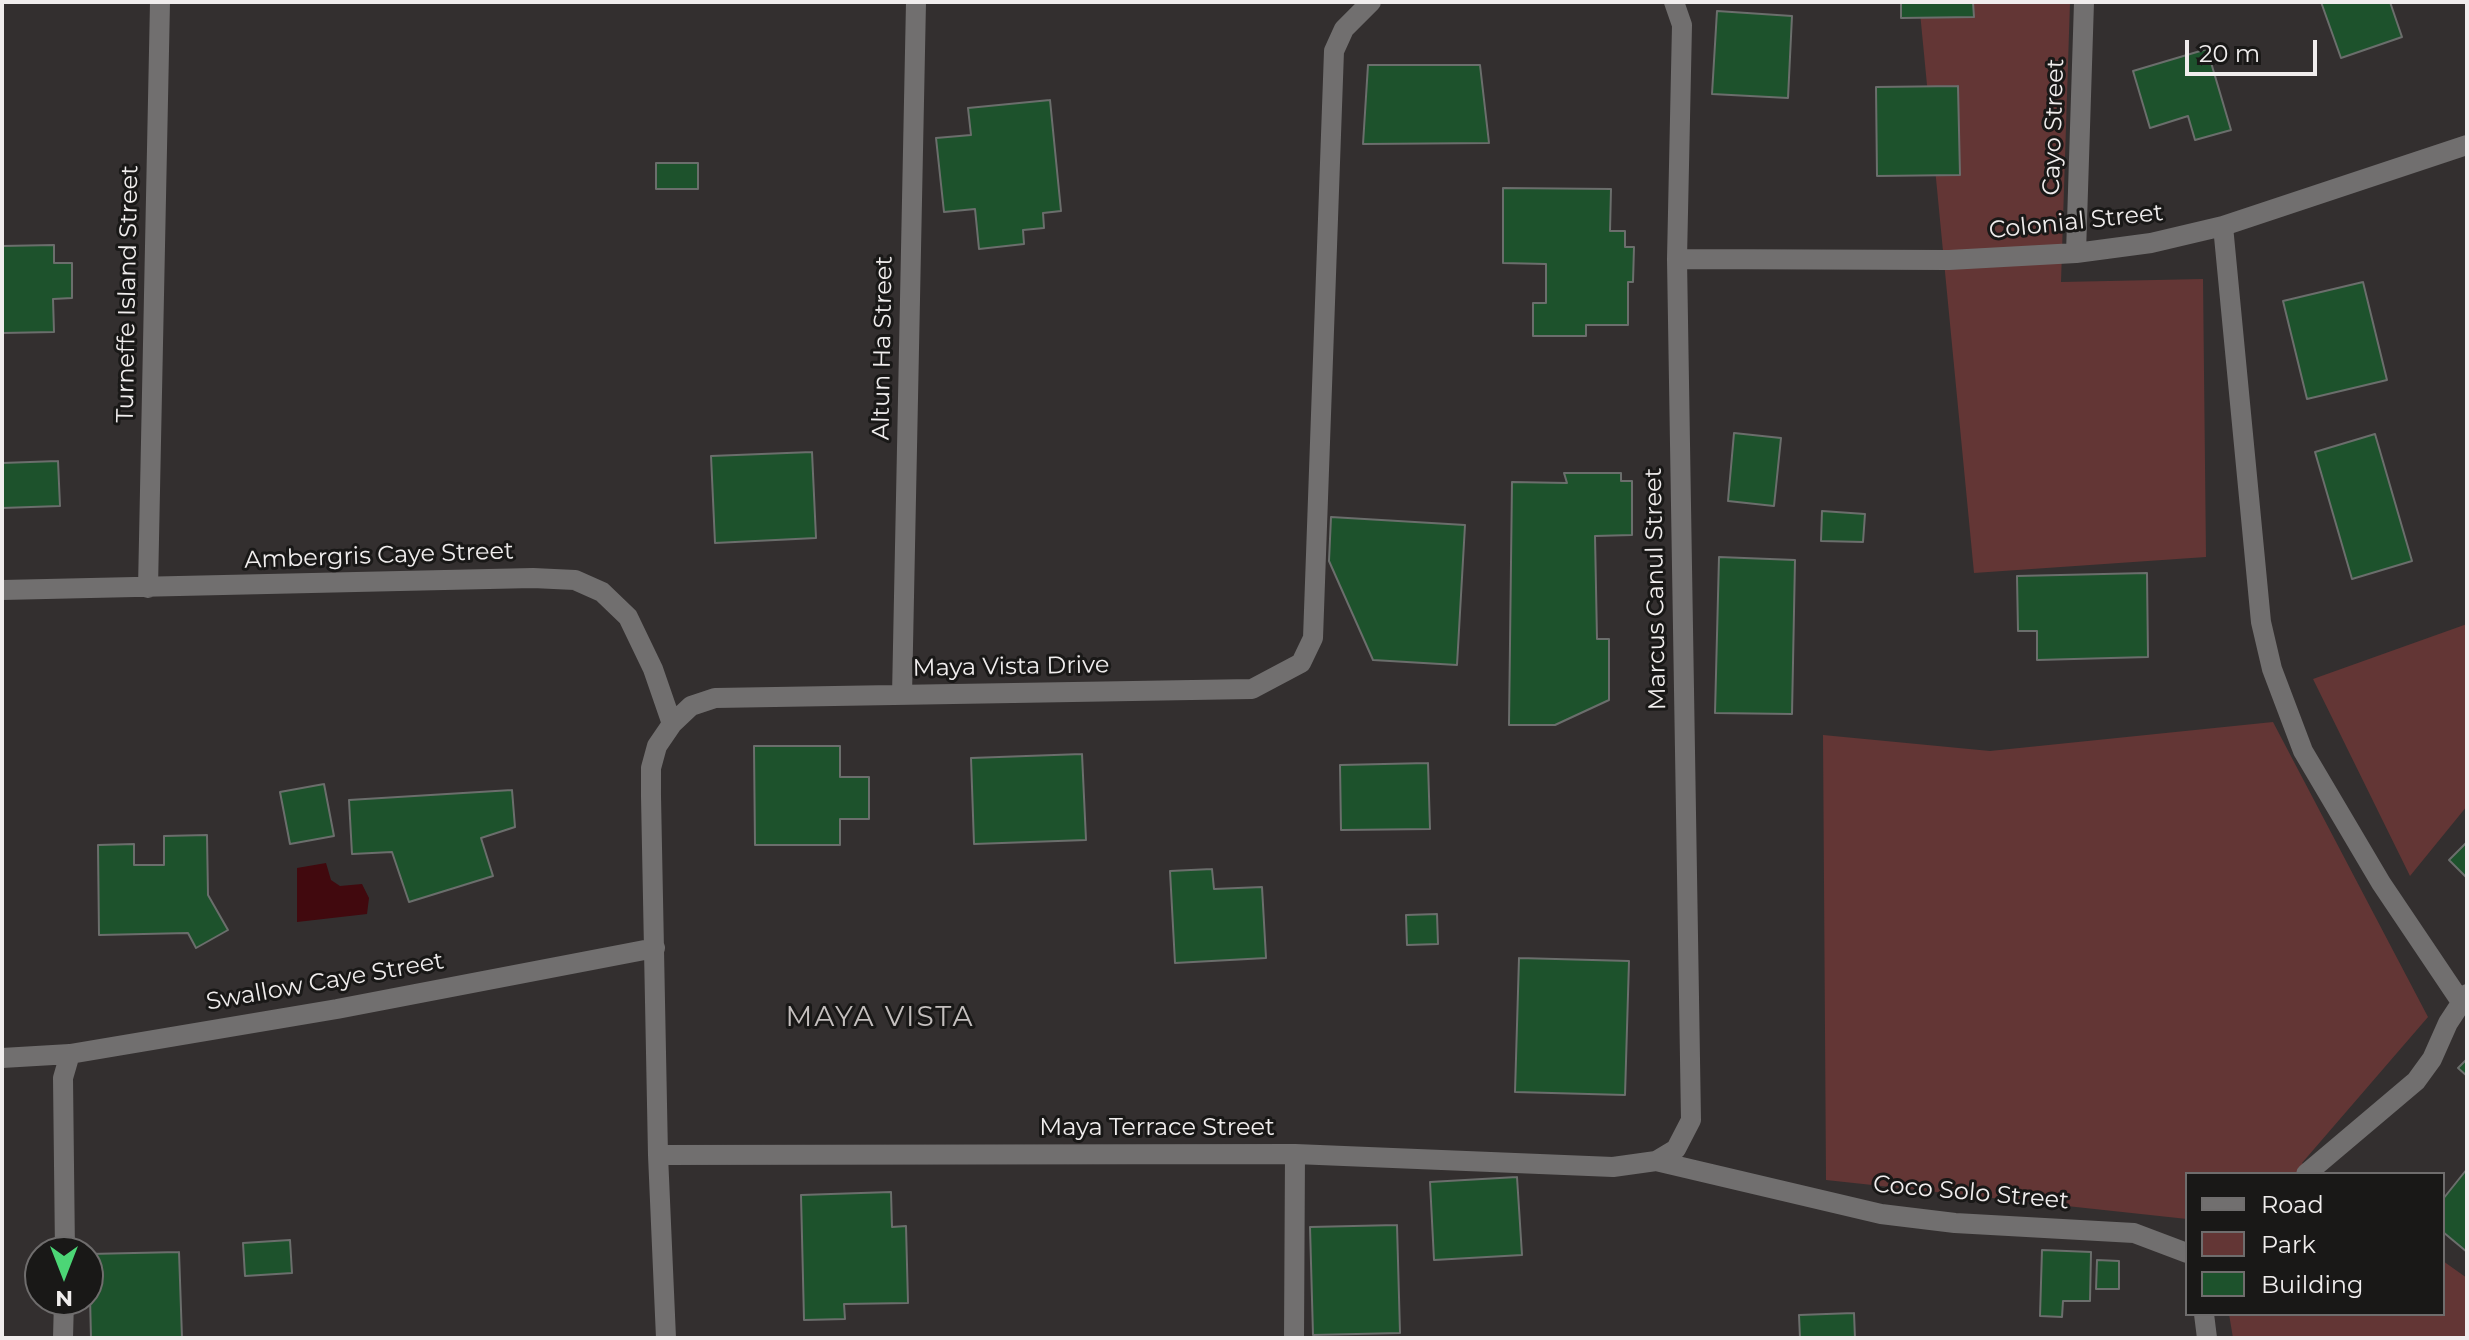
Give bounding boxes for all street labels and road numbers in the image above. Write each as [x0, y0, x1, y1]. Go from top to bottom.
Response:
street label: Cayo Street [2037, 58, 2071, 196]
street label: Turneffe Island Street [111, 165, 145, 423]
street label: Colonial Street [1987, 199, 2165, 245]
street label: Altun Ha Street [867, 256, 899, 440]
street label: Marcus Canul Street [1639, 467, 1673, 711]
street label: Ambergris Caye Street [244, 537, 514, 575]
street label: Maya Vista Drive [912, 651, 1110, 683]
street label: Swallow Caye Street [204, 947, 446, 1017]
street label: Maya Terrace Street [1039, 1114, 1275, 1142]
street label: Coco Solo Street [1872, 1170, 2070, 1216]

